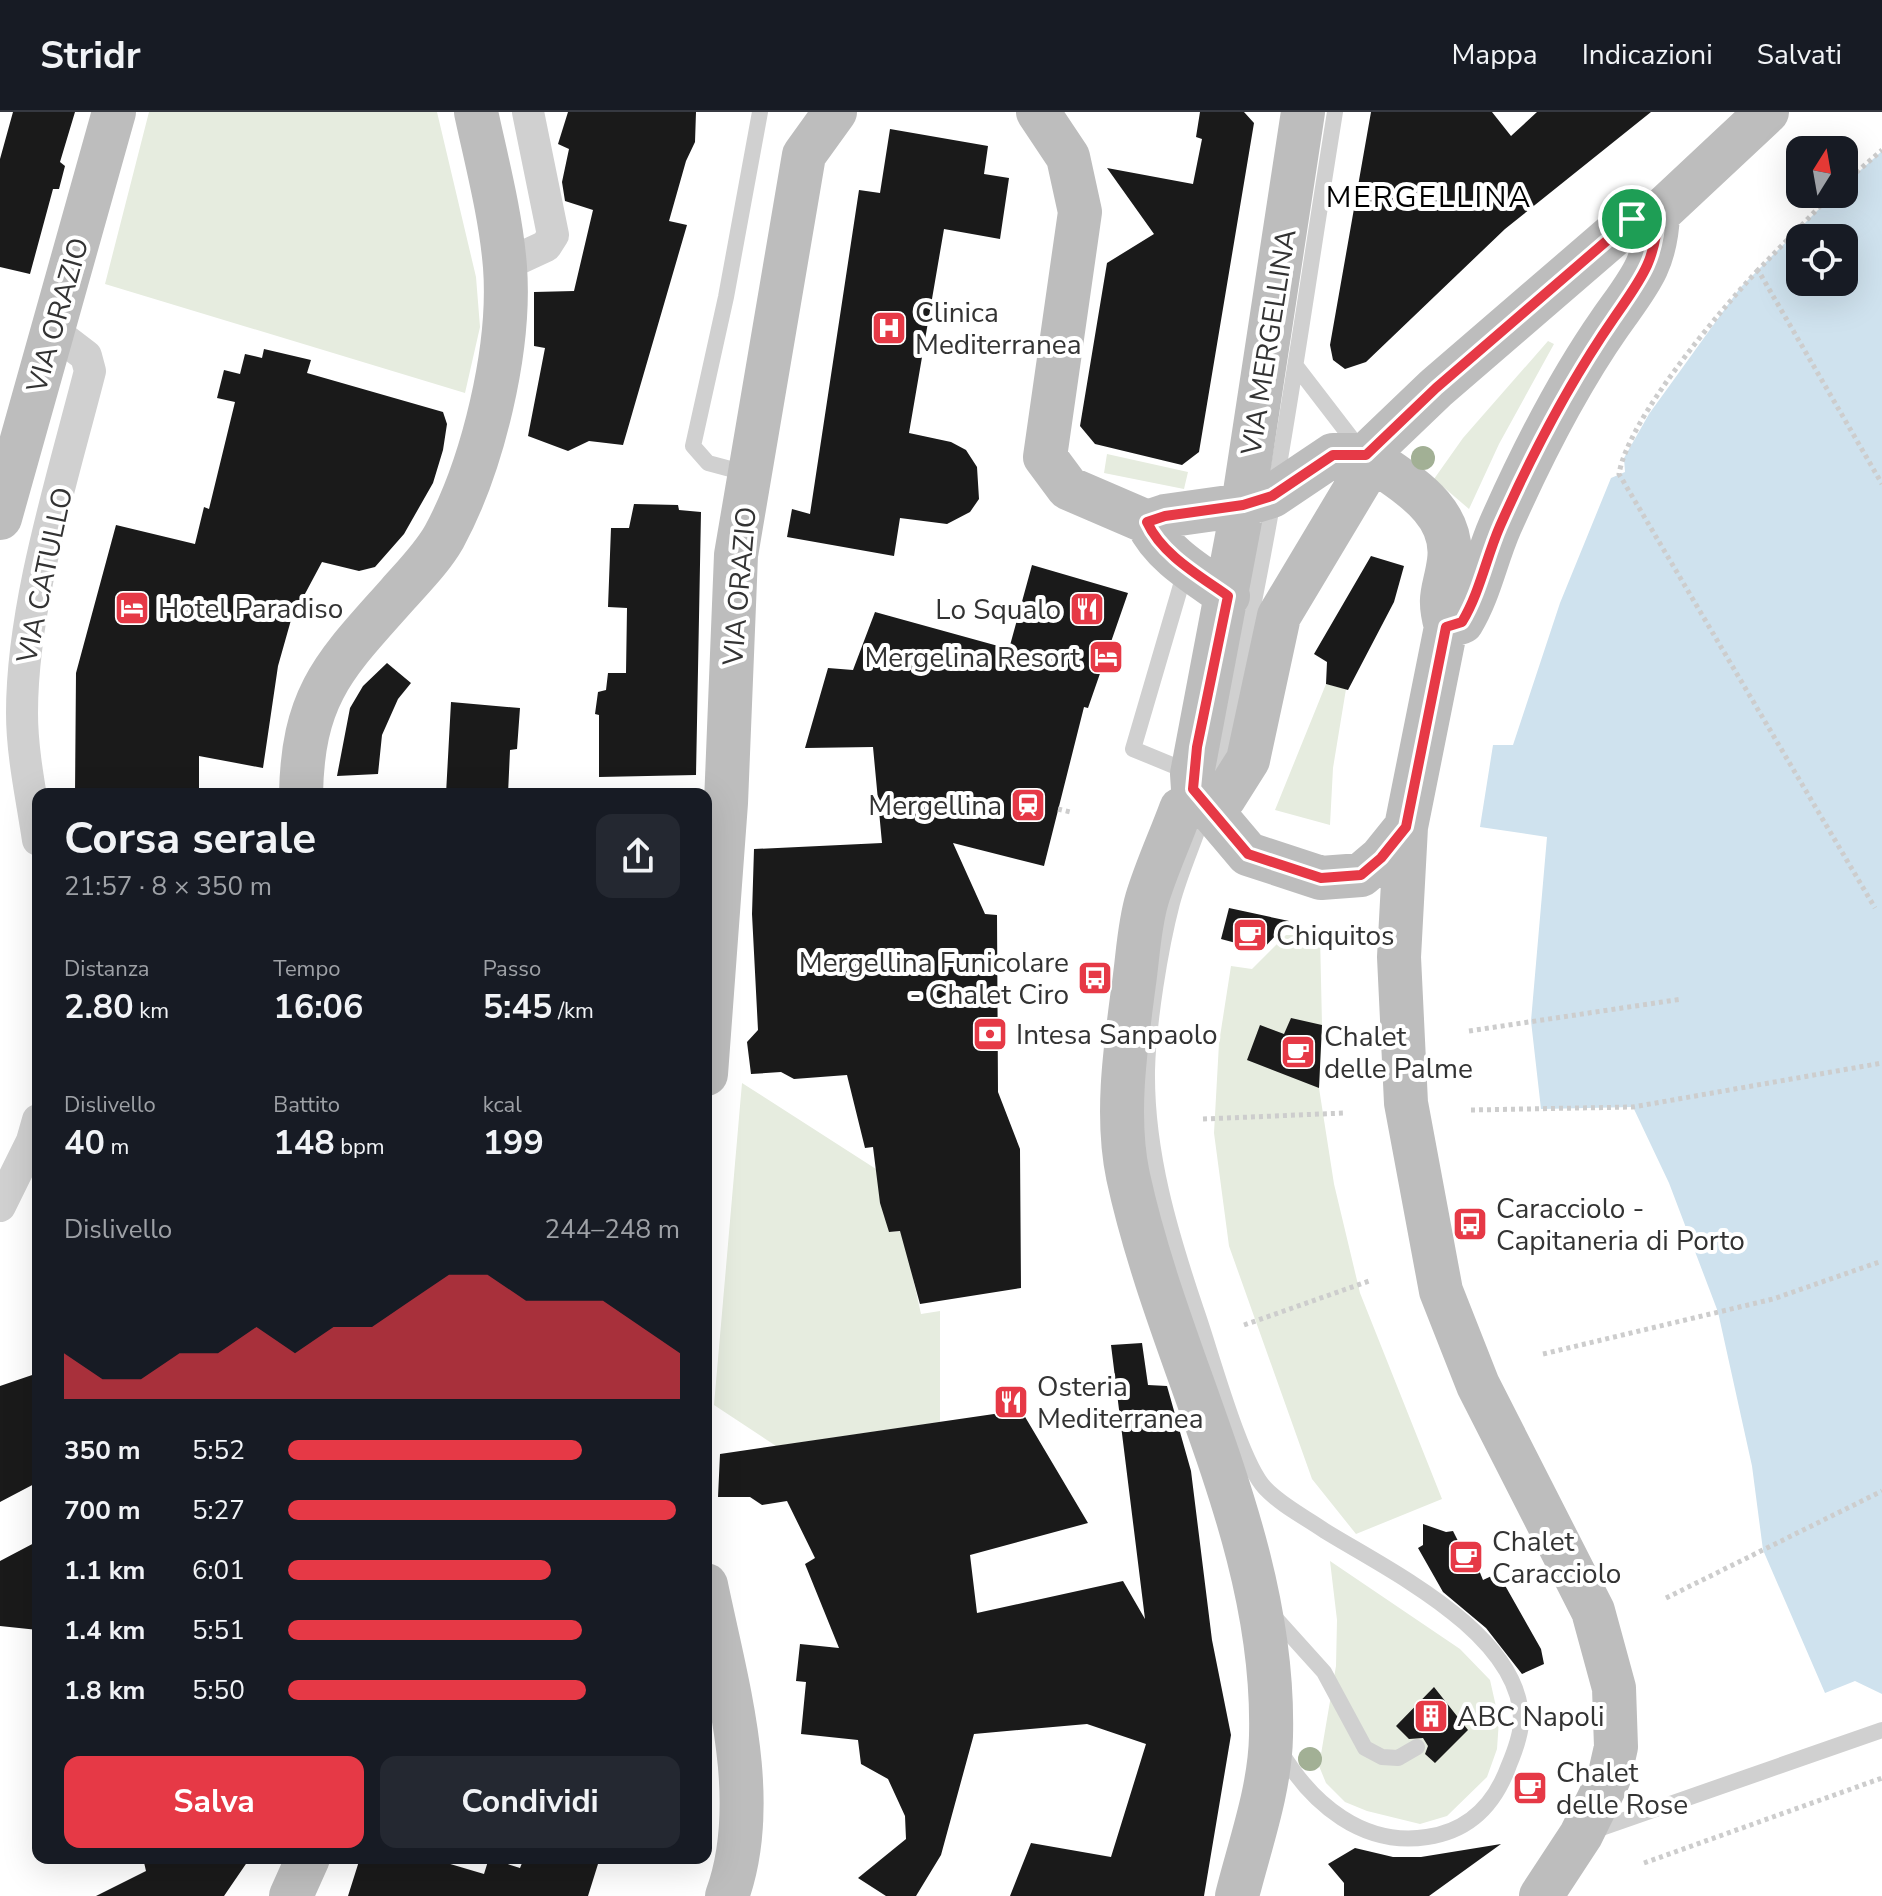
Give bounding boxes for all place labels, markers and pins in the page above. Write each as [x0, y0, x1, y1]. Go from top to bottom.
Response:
pin [1598, 185, 1666, 253]
place label: Clinica Mediterranea [915, 294, 1082, 364]
hospital icon: Clinica Mediterranea [870, 309, 908, 347]
hotel icon: Hotel Paradiso [113, 589, 151, 627]
place label: Hotel Paradiso [158, 590, 343, 628]
restaurant icon: Lo Squalo [1068, 590, 1106, 628]
place label: Lo Squalo [935, 591, 1061, 629]
hotel icon: Mergelina Resort [1087, 638, 1125, 676]
place label: Mergelina Resort [864, 639, 1080, 677]
station icon: Mergellina [1009, 786, 1047, 824]
place label: Mergellina [868, 787, 1002, 825]
cafe icon: Chiquitos [1231, 916, 1269, 954]
place label: Chiquitos [1276, 917, 1394, 955]
place label: Mergellina Funicolare - Chalet Ciro [799, 944, 1069, 1014]
bus stop icon: Mergellina Funicolare - Chalet Ciro [1076, 959, 1114, 997]
bank icon: Intesa Sanpaolo [971, 1015, 1009, 1053]
place label: Intesa Sanpaolo [1016, 1016, 1218, 1054]
place label: Chalet delle Palme [1324, 1018, 1473, 1088]
cafe icon: Chalet delle Palme [1279, 1033, 1317, 1071]
place label: Caracciolo - Capitaneria di Porto [1496, 1190, 1745, 1260]
bus stop icon: Caracciolo - Capitaneria di Porto [1451, 1205, 1489, 1243]
place label: Osteria Mediterranea [1037, 1368, 1204, 1438]
restaurant icon: Osteria Mediterranea [992, 1383, 1030, 1421]
place label: Chalet Caracciolo [1492, 1523, 1621, 1593]
cafe icon: Chalet Caracciolo [1447, 1538, 1485, 1576]
building icon: ABC Napoli [1412, 1697, 1450, 1735]
place label: ABC Napoli [1457, 1698, 1605, 1736]
place label: Chalet delle Rose [1556, 1754, 1688, 1824]
cafe icon: Chalet delle Rose [1511, 1769, 1549, 1807]

